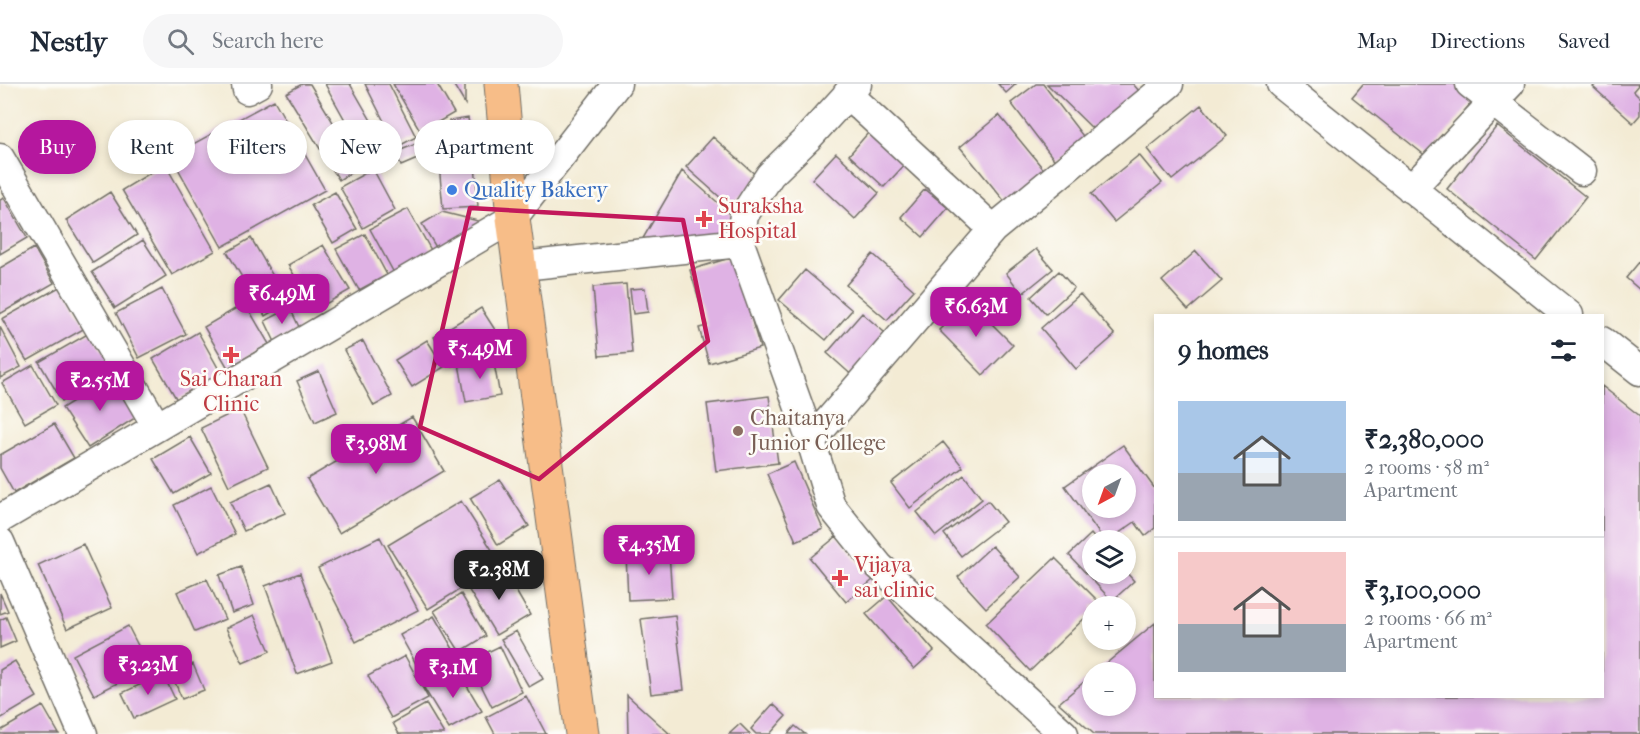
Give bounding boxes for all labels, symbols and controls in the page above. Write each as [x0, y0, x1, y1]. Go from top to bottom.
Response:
search box [143, 14, 563, 68]
text: Nestly [30, 25, 107, 58]
icon: search [164, 25, 197, 58]
text: Search here [212, 28, 324, 54]
text: Map [1357, 29, 1397, 53]
text: Directions [1430, 29, 1525, 53]
text: Saved [1558, 29, 1610, 53]
chip: Buy [18, 120, 96, 174]
chip: Rent [108, 120, 195, 174]
chip: Filters [207, 120, 307, 174]
chip: New [319, 120, 402, 174]
chip: Apartment [414, 120, 555, 174]
place label: Quality Bakery [464, 177, 609, 203]
marker: Quality Bakery [445, 183, 459, 197]
place label: Suraksha Hospital [718, 193, 804, 244]
marker: Suraksha Hospital [695, 210, 713, 228]
pin: ₹6.49M [233, 274, 331, 325]
text: ₹6.49M [248, 282, 316, 305]
pin: ₹6.63M [927, 287, 1025, 338]
text: ₹6.63M [944, 295, 1008, 318]
pin: ₹5.49M [431, 329, 529, 380]
icon: filters [1547, 334, 1580, 367]
text: 9 homes [1178, 335, 1269, 366]
text: ₹5.49M [447, 337, 513, 360]
marker: Sai Charan Clinic [222, 346, 240, 364]
pin: ₹2.55M [51, 361, 149, 412]
place label: Sai Charan Clinic [180, 366, 282, 417]
text: ₹2.55M [70, 369, 130, 392]
place label: Chaitanya Junior College [748, 405, 886, 456]
pin: ₹3.98M [327, 424, 425, 475]
marker: Chaitanya Junior College [731, 424, 745, 438]
text: ₹2,380,000 [1364, 424, 1484, 455]
icon: home [1226, 425, 1298, 497]
text: ₹3.98M [345, 432, 407, 455]
text: 2 rooms · 58 m² [1364, 456, 1489, 479]
north arrow [1082, 464, 1136, 518]
map controls [1082, 464, 1136, 716]
text: Apartment [1364, 479, 1458, 502]
pin: ₹4.35M [600, 525, 698, 576]
button: layers [1082, 530, 1136, 584]
text: ₹4.35M [618, 533, 680, 556]
pin: ₹2.38M [450, 550, 548, 601]
place label: Vijaya sai clinic [853, 552, 935, 603]
text: ₹2.38M [468, 558, 530, 581]
marker: Vijaya sai clinic [831, 569, 849, 587]
text: ₹3,100,000 [1364, 575, 1481, 606]
icon: home [1226, 576, 1298, 648]
button: + [1082, 596, 1136, 650]
text: 2 rooms · 66 m² [1364, 607, 1492, 630]
text: Apartment [1364, 630, 1458, 653]
pin: ₹3.23M [99, 645, 197, 696]
pin: ₹3.1M [411, 648, 495, 699]
text: ₹3.23M [118, 653, 178, 676]
text: ₹3.1M [429, 656, 477, 679]
button: − [1082, 662, 1136, 716]

